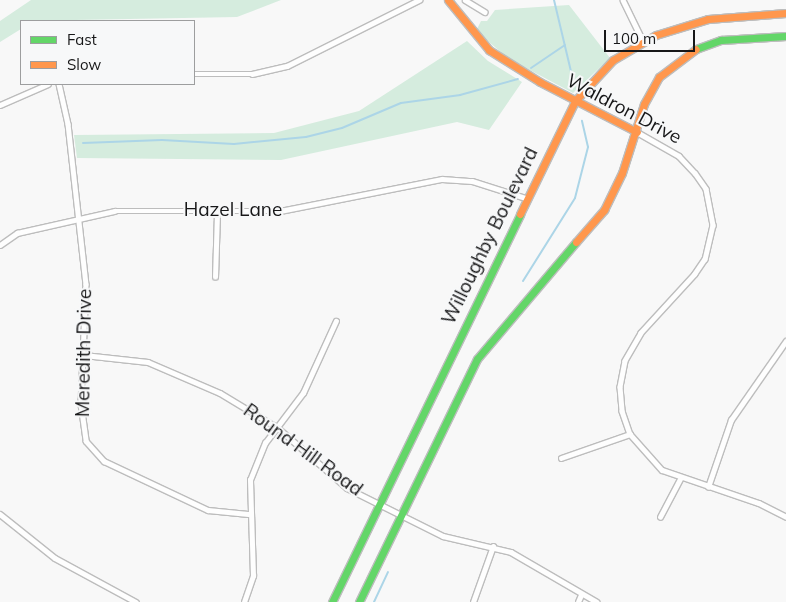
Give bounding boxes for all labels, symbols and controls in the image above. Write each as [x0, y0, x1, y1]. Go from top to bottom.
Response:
legend [20, 20, 195, 85]
scale bar [606, 20, 697, 52]
text: 100 m [612, 29, 656, 48]
text: Fast [67, 30, 97, 49]
text: Slow [67, 55, 101, 74]
street label: Waldron Drive [563, 69, 685, 149]
street label: Willoughby Boulevard [437, 144, 543, 328]
street label: Hazel Lane [184, 199, 282, 221]
street label: Meredith Drive [71, 289, 97, 417]
street label: Round Hill Road [239, 399, 367, 501]

